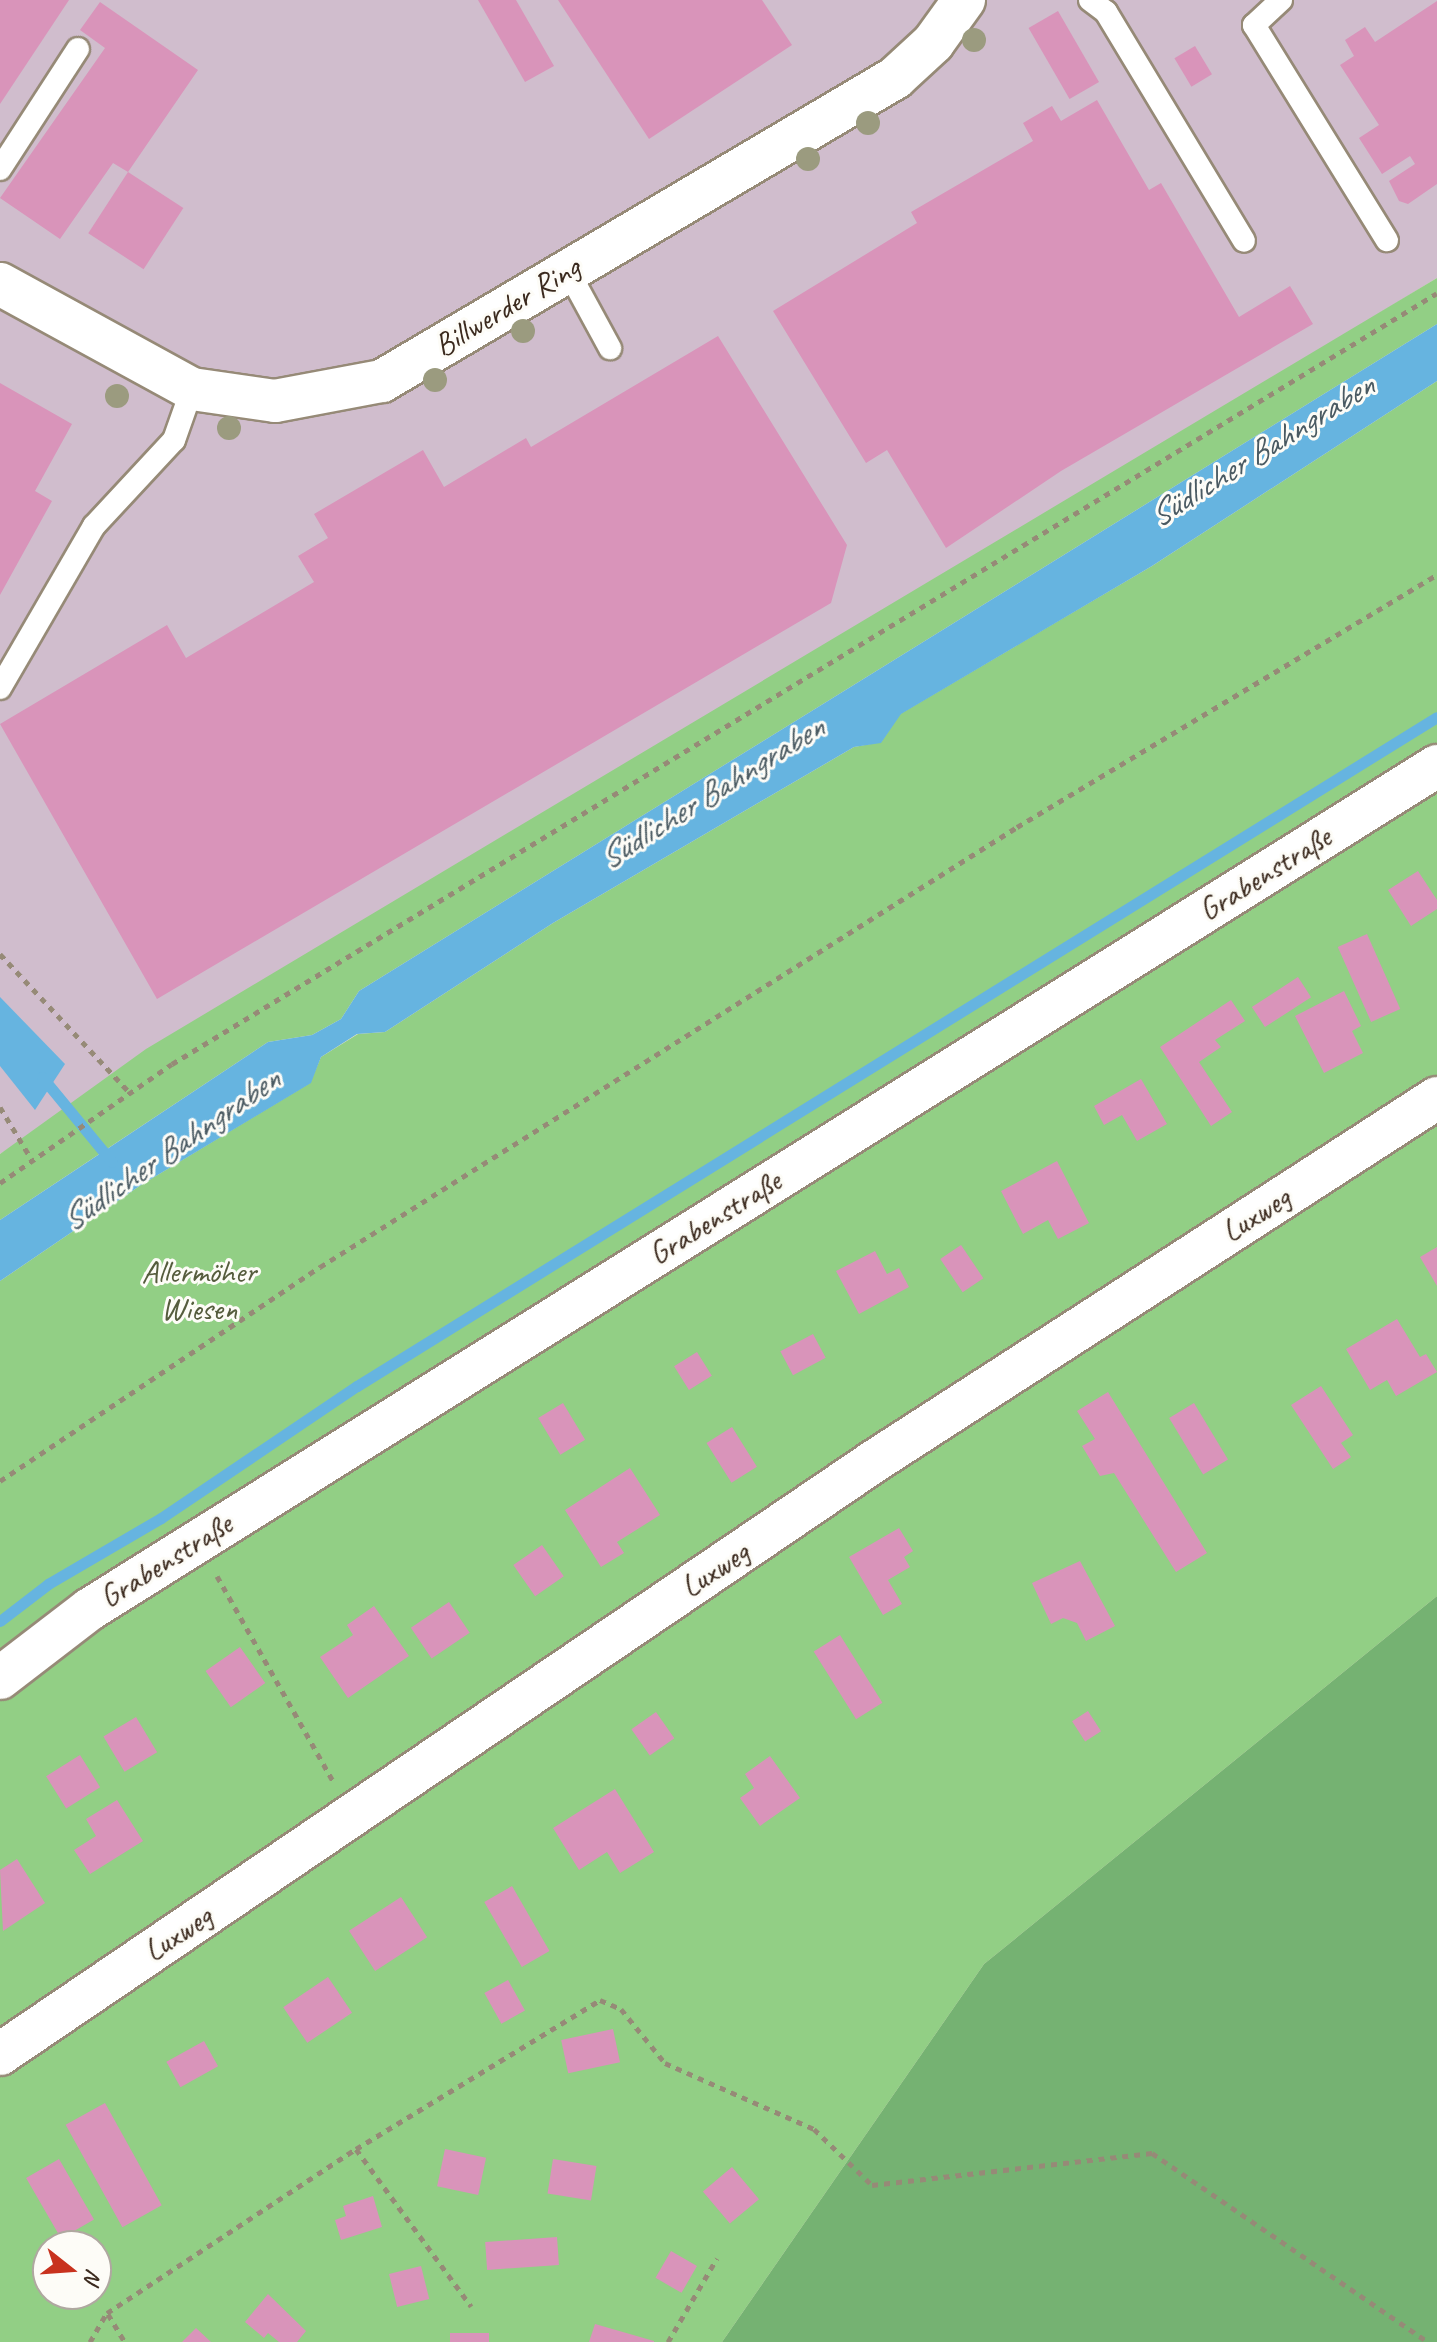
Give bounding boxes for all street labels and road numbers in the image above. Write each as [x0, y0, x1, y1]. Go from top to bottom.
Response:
street label: Billwerder Ring [427, 248, 587, 366]
street label: Grabenstraße [1192, 818, 1338, 930]
street label: Grabenstraße [642, 1162, 788, 1274]
street label: Luxweg [1215, 1179, 1297, 1251]
street label: Grabenstraße [93, 1505, 239, 1617]
street label: Luxweg [674, 1533, 756, 1607]
street label: Luxweg [137, 1897, 219, 1971]

